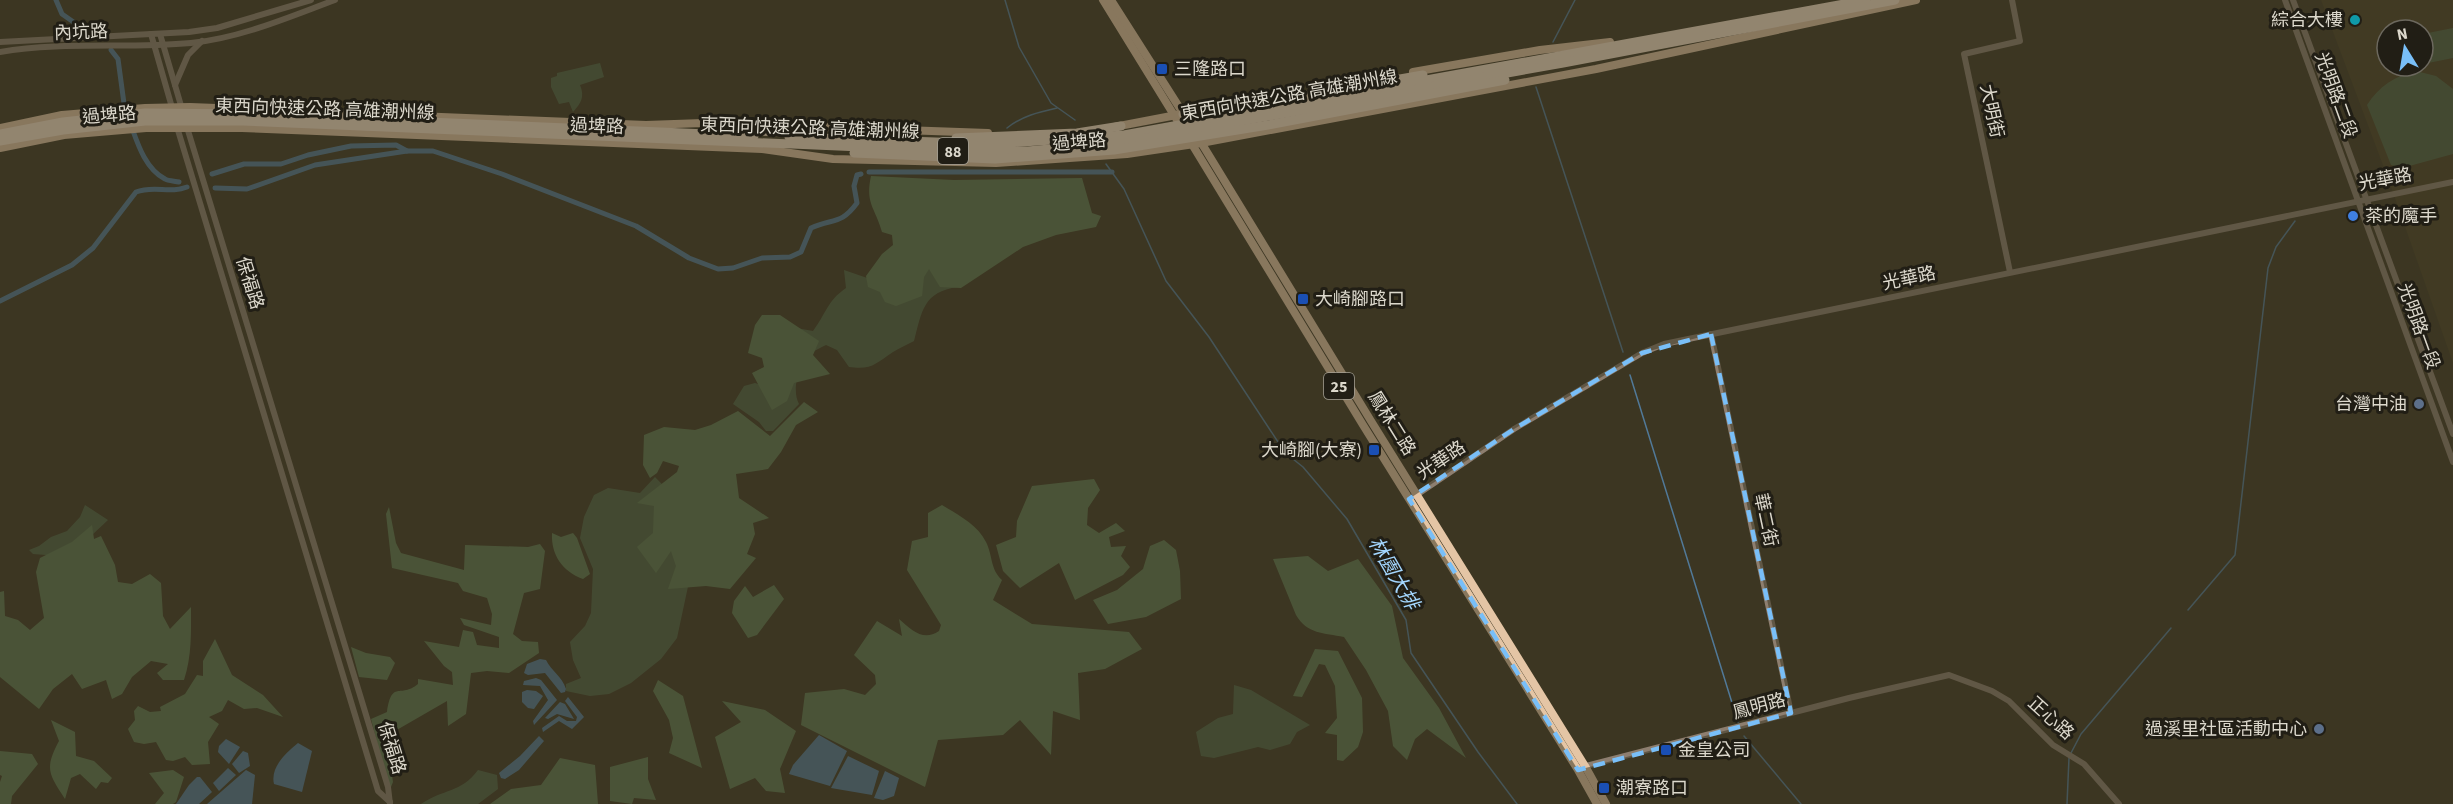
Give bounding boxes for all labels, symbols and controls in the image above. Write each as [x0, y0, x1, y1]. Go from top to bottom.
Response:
place label: 綜合大樓 [2271, 8, 2343, 33]
marker: 綜合大樓 [2348, 13, 2362, 27]
north arrow [2375, 18, 2435, 78]
street label: 內坑路 [54, 19, 108, 46]
text: N [2395, 22, 2410, 46]
street label: 光明路二段 [2308, 49, 2363, 142]
place label: 三隆路口 [1174, 57, 1246, 82]
marker: 三隆路口 [1155, 62, 1169, 76]
street label: 東西向快速公路 高雄潮州線 [1179, 64, 1399, 127]
street label: 大明街 [1974, 82, 2009, 140]
street label: 東西向快速公路 高雄潮州線 [215, 93, 435, 126]
street label: 過埤路 [81, 101, 137, 130]
street label: 東西向快速公路 高雄潮州線 [700, 112, 920, 145]
street label: 過埤路 [570, 113, 624, 140]
street label: 過埤路 [1051, 128, 1107, 157]
road number: 88 [938, 138, 968, 164]
street label: 光華路 [2356, 162, 2414, 197]
place label: 茶的魔手 [2365, 204, 2437, 229]
marker: 茶的魔手 [2346, 209, 2360, 223]
street label: 保福路 [230, 254, 269, 313]
street label: 光華路 [1880, 261, 1938, 296]
street label: 光明路一段 [2391, 280, 2446, 373]
place label: 大崎腳路口 [1315, 287, 1405, 312]
marker: 大崎腳路口 [1296, 292, 1310, 306]
road number: 25 [1324, 373, 1354, 399]
street label: 鳳林二路 [1362, 386, 1421, 460]
place label: 台灣中油 [2335, 392, 2407, 417]
marker: 台灣中油 [2412, 397, 2426, 411]
street label: 光華路 [1412, 435, 1471, 486]
place label: 大崎腳(大寮) [1261, 438, 1362, 463]
marker: 大崎腳(大寮) [1367, 443, 1381, 457]
street label: 華二街 [1748, 491, 1783, 549]
water label: 林園大排 [1361, 532, 1427, 618]
street label: 鳳明路 [1730, 687, 1788, 726]
street label: 正心路 [2022, 691, 2079, 746]
place label: 過溪里社區活動中心 [2145, 717, 2307, 742]
street label: 保福路 [372, 719, 411, 778]
marker: 過溪里社區活動中心 [2312, 722, 2326, 736]
place label: 金皇公司 [1678, 738, 1750, 763]
marker: 金皇公司 [1659, 743, 1673, 757]
place label: 潮寮路口 [1616, 776, 1688, 801]
marker: 潮寮路口 [1597, 781, 1611, 795]

